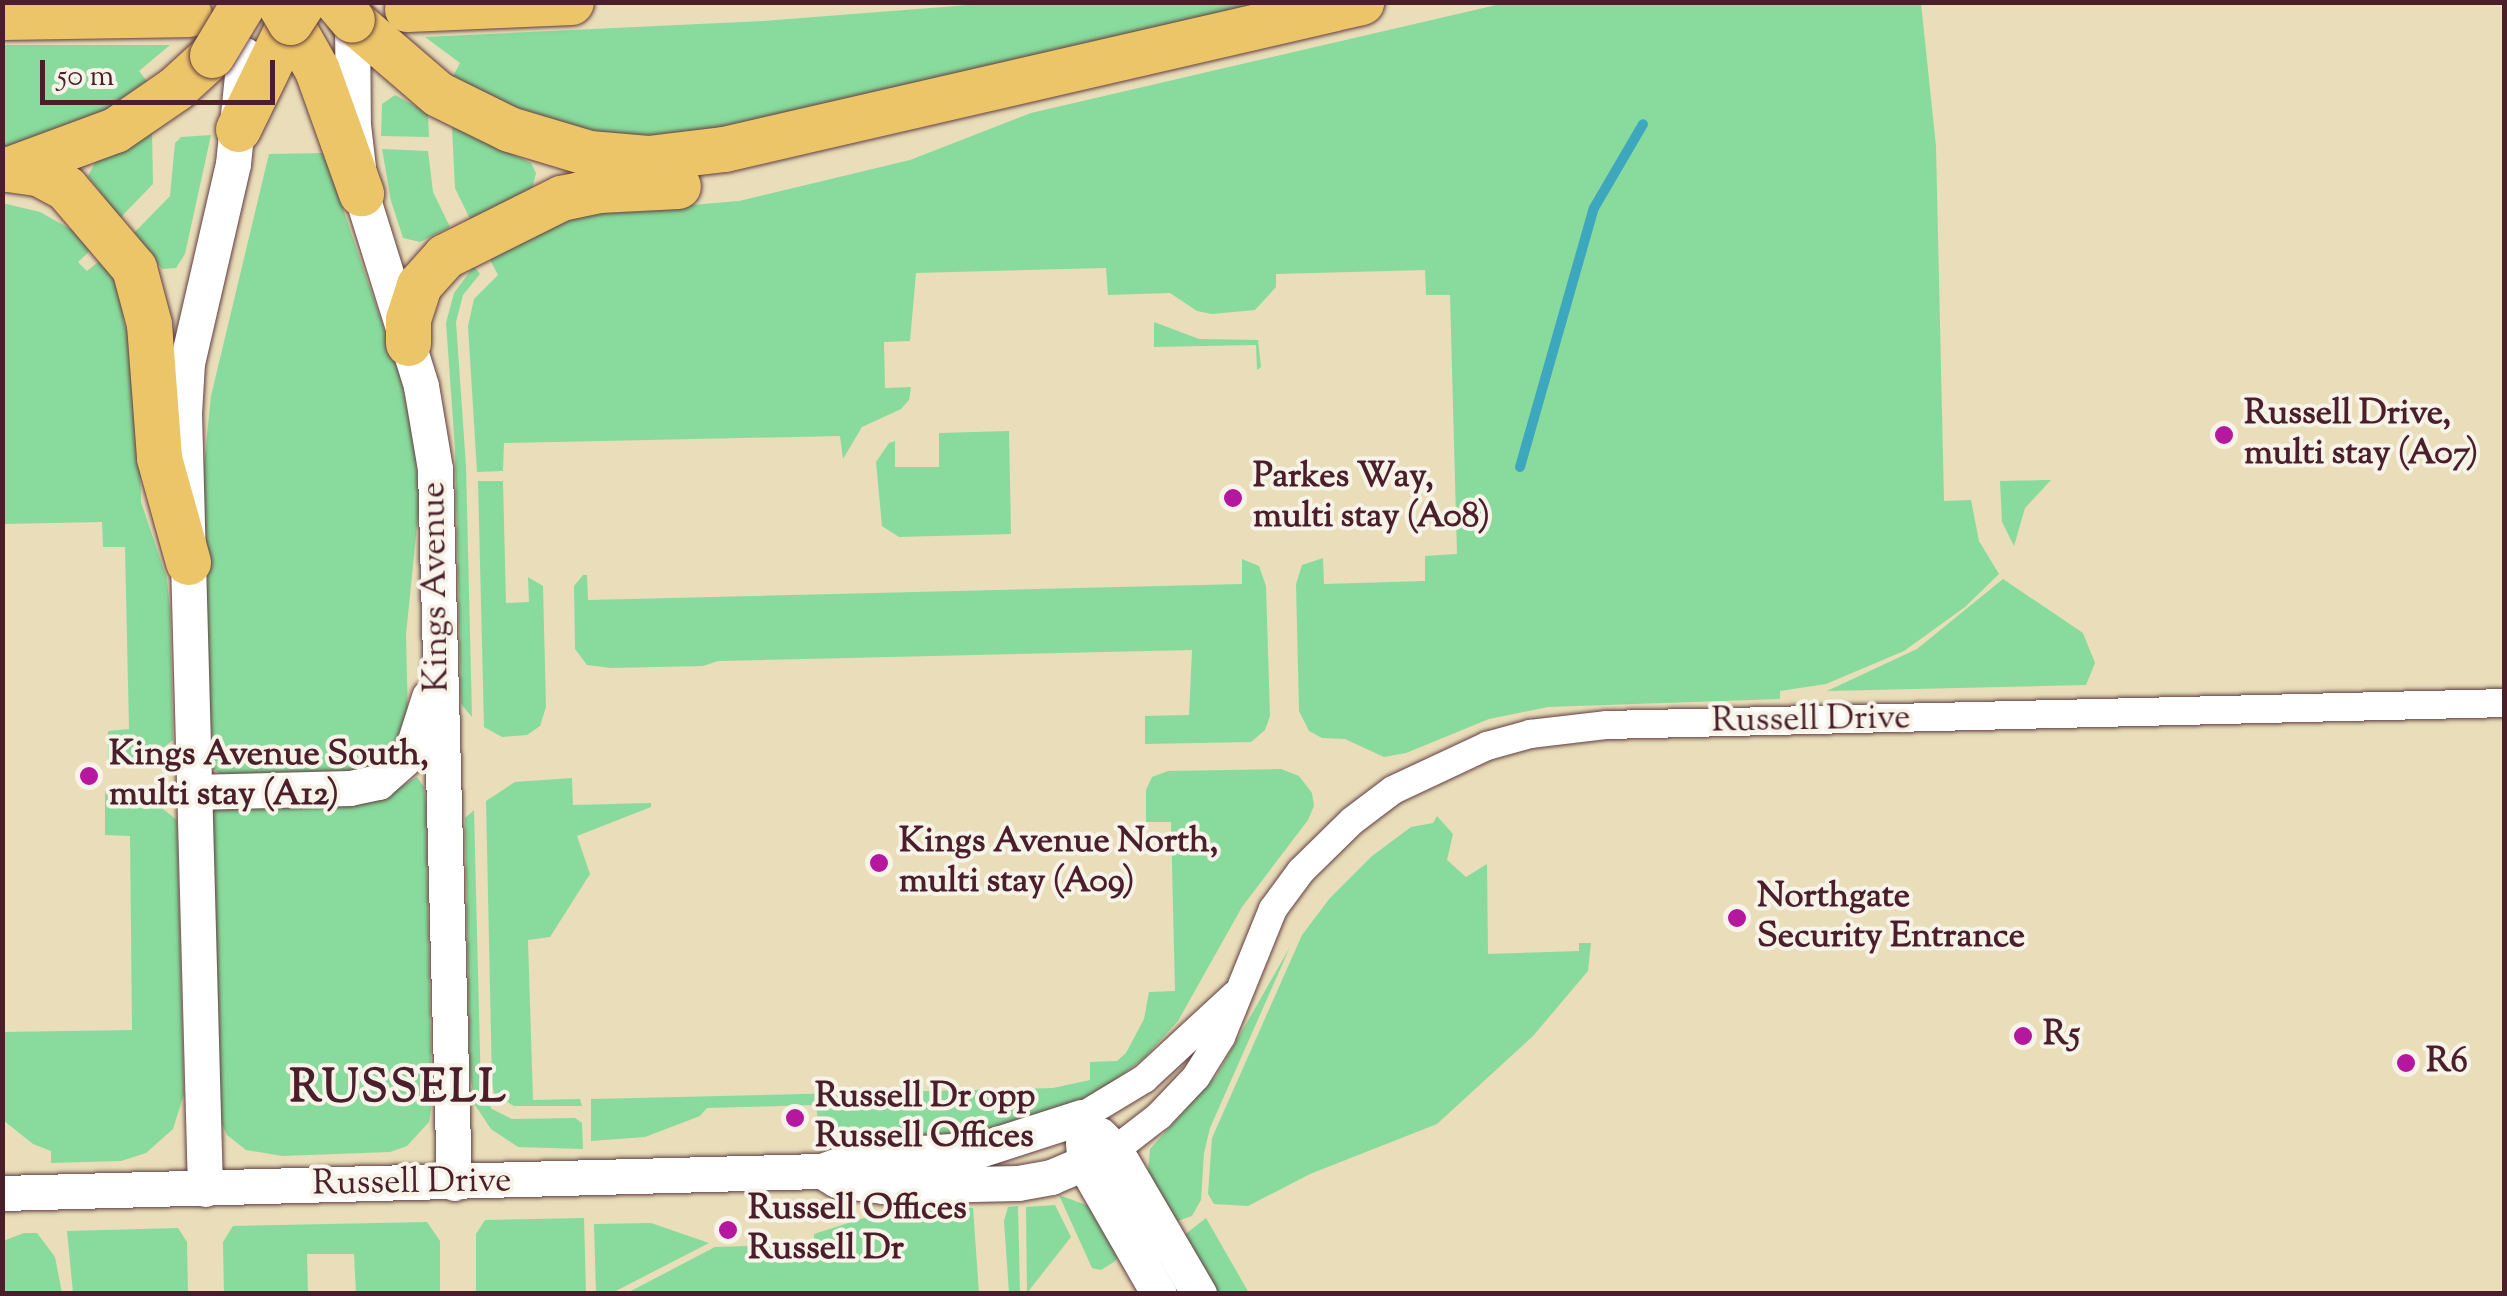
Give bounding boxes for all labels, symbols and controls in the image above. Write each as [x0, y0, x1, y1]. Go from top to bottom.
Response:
scale bar [45, 40, 280, 102]
text: 50 m [57, 56, 114, 99]
place label: Russell Drive, multi stay (A07) [2244, 394, 2478, 476]
marker: Russell Drive, multi stay (A07) [2213, 424, 2235, 446]
place label: Parkes Way, multi stay (A08) [1253, 457, 1490, 539]
street label: Kings Avenue [414, 481, 460, 693]
marker: Parkes Way, multi stay (A08) [1222, 487, 1244, 509]
street label: Russell Drive [1711, 698, 1911, 744]
place label: Kings Avenue South, multi stay (A12) [109, 735, 429, 817]
marker: Kings Avenue South, multi stay (A12) [78, 765, 100, 787]
place label: Kings Avenue North, multi stay (A09) [899, 822, 1218, 904]
marker: Kings Avenue North, multi stay (A09) [868, 852, 890, 874]
place label: Northgate Security Entrance [1757, 877, 2025, 959]
marker: Northgate Security Entrance [1726, 907, 1748, 929]
place label: R5 [2043, 1015, 2080, 1057]
marker: R5 [2012, 1025, 2034, 1047]
place label: R6 [2426, 1042, 2468, 1084]
marker: R6 [2395, 1052, 2417, 1074]
district label: RUSSELL [290, 1064, 508, 1118]
place label: Russell Dr opp Russell Offices [815, 1077, 1035, 1159]
marker: Russell Dr opp Russell Offices [784, 1107, 806, 1129]
street label: Russell Drive [312, 1161, 512, 1207]
place label: Russell Offices Russell Dr [748, 1189, 967, 1271]
marker: Russell Offices Russell Dr [717, 1219, 739, 1241]

